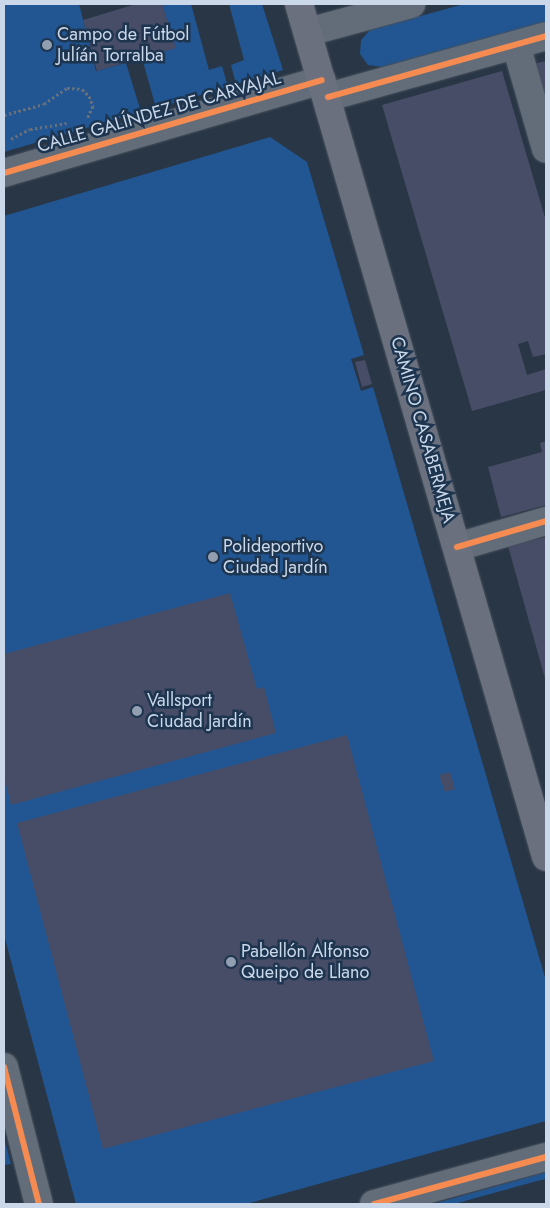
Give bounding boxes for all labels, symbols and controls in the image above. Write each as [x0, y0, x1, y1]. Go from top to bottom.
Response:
place label: Campo de Fútbol Julíán Torralba [57, 24, 189, 66]
marker: Campo de Fútbol Julíán Torralba [41, 39, 53, 51]
street label: CALLE GALÍNDEZ DE CARVAJAL [35, 67, 283, 157]
street label: CAMINO CASABERMEJA [386, 334, 460, 526]
place label: Polideportivo Ciudad Jardín [223, 536, 328, 578]
marker: Polideportivo Ciudad Jardín [207, 551, 219, 563]
place label: Vallsport Ciudad Jardín [147, 690, 252, 732]
marker: Vallsport Ciudad Jardín [131, 705, 143, 717]
place label: Pabellón Alfonso Queipo de Llano [241, 941, 369, 984]
marker: Pabellón Alfonso Queipo de Llano [225, 956, 237, 968]

